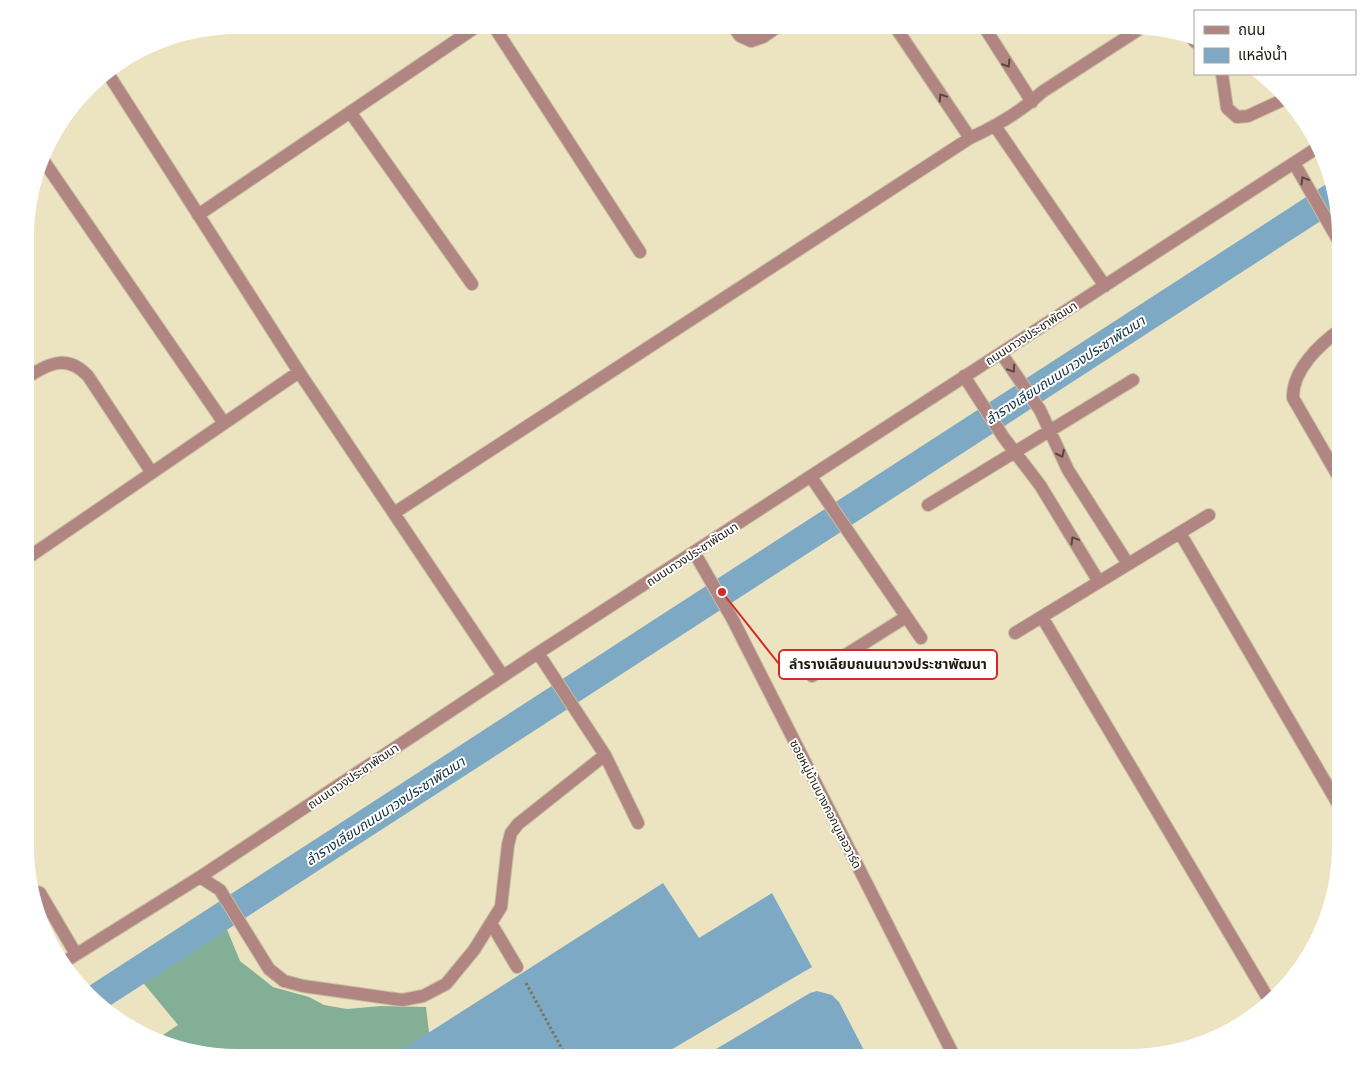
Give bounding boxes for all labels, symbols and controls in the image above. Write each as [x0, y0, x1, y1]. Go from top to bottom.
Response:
legend [1194, 10, 1356, 75]
text: ถนน [1238, 20, 1265, 39]
text: แหล่งน้ำ [1238, 44, 1287, 64]
one-way arrow [1001, 58, 1011, 67]
one-way arrow [939, 94, 948, 103]
one-way arrow [1301, 177, 1311, 186]
street label: ถนนนาวงประชาพัฒนา [982, 298, 1080, 368]
water label: ลำรางเลียบถนนนาวงประชาพัฒนา [982, 311, 1149, 428]
one-way arrow [1006, 363, 1015, 372]
one-way arrow [1054, 449, 1064, 458]
street label: ถนนนาวงประชาพัฒนา [643, 519, 741, 589]
one-way arrow [1070, 537, 1080, 546]
callout: ลำรางเลียบถนนนาวงประชาพัฒนา [779, 650, 997, 679]
text: ลำรางเลียบถนนนาวงประชาพัฒนา [789, 655, 987, 673]
street label: ซอยหมู่บ้านบางกอกบูเลอวาร์ด [787, 737, 865, 871]
street label: ถนนนาวงประชาพัฒนา [305, 740, 401, 812]
water label: ลำรางเลียบถนนนาวงประชาพัฒนา [302, 752, 469, 869]

